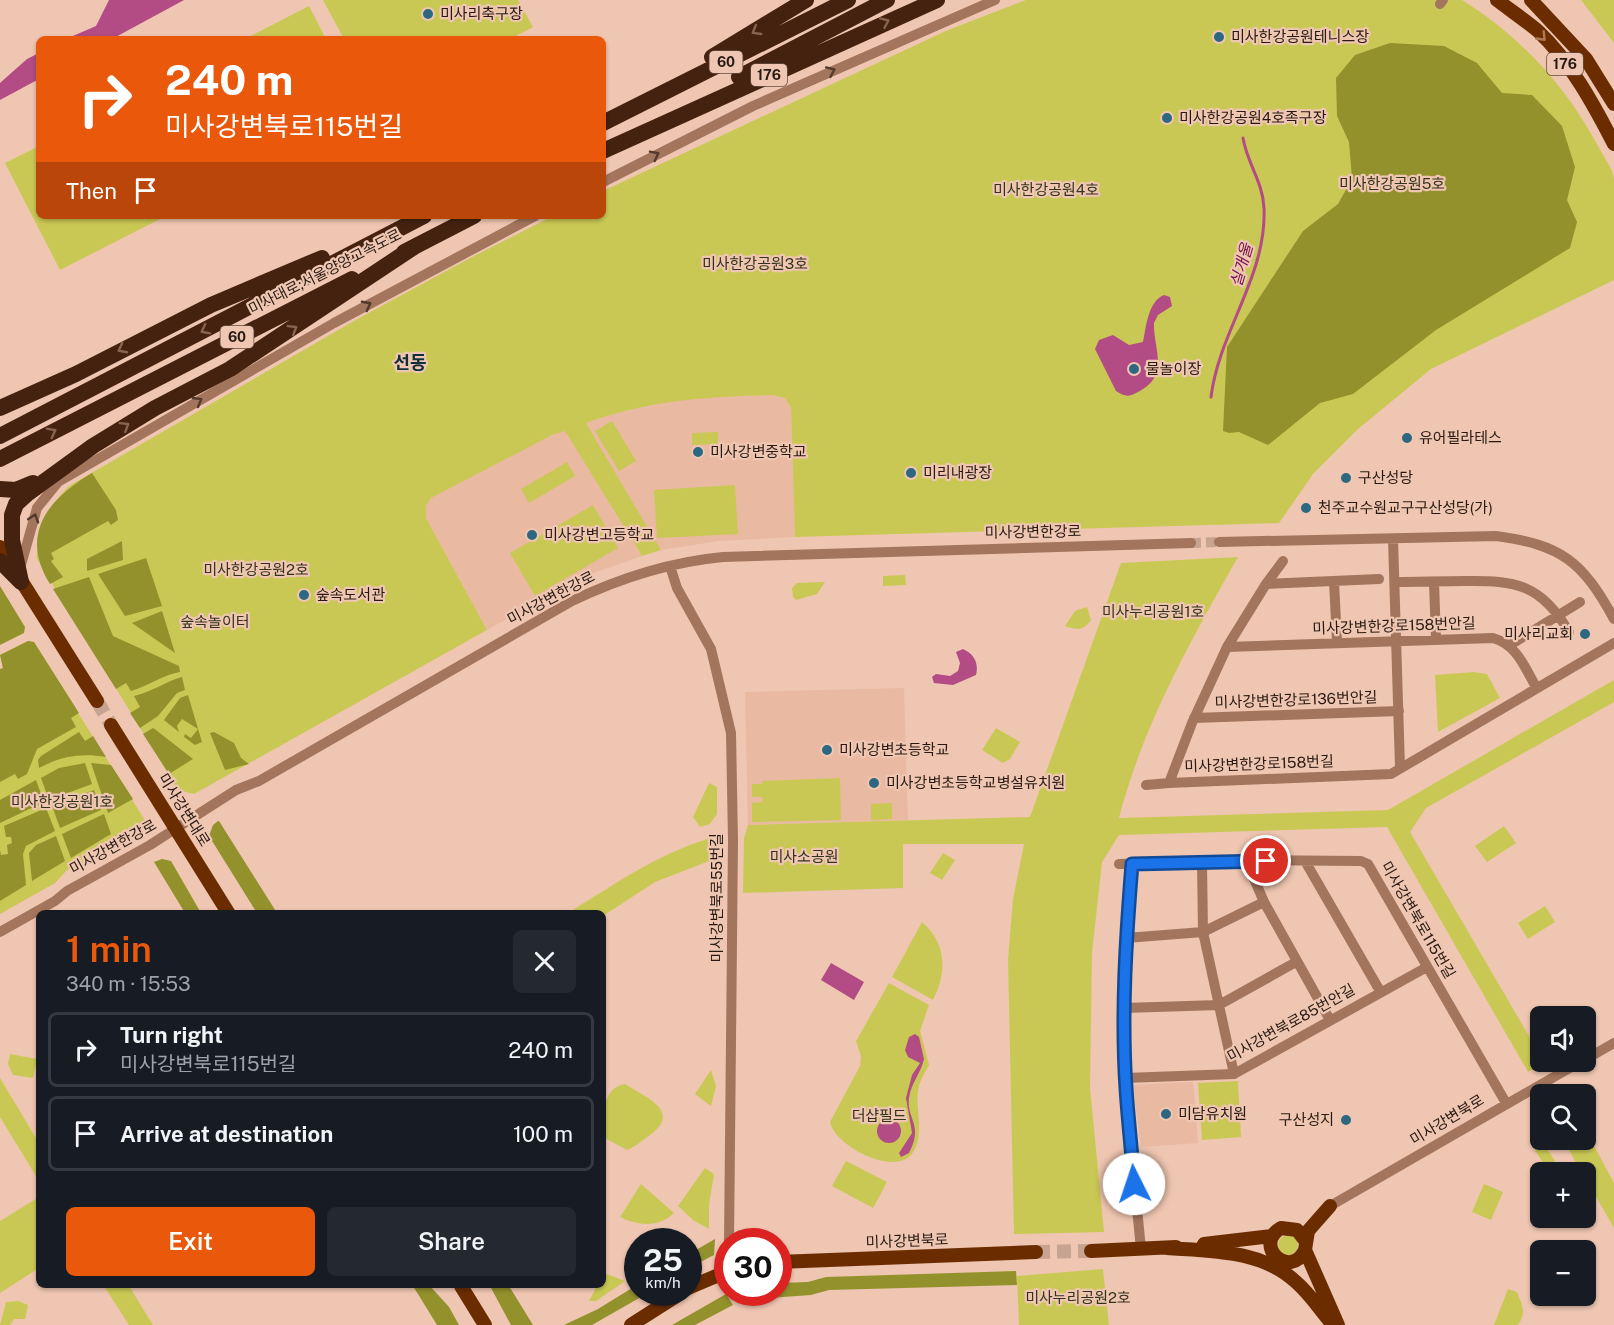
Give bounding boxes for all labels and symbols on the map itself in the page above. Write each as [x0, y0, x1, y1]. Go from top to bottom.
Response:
place label: 미사리축구장 [440, 5, 523, 22]
marker: 미사리축구장 [421, 7, 435, 21]
one-way arrow [879, 17, 890, 29]
one-way arrow [752, 23, 762, 35]
place label: 미사한강공원테니스장 [1231, 28, 1369, 45]
marker: 미사한강공원테니스장 [1212, 30, 1226, 44]
one-way arrow [1535, 30, 1546, 40]
road number: 60 [710, 51, 742, 73]
road number: 176 [1547, 53, 1583, 75]
road number: 176 [751, 64, 787, 86]
one-way arrow [824, 66, 835, 78]
place label: 미사한강공원4호족구장 [1179, 109, 1327, 126]
marker: 미사한강공원4호족구장 [1160, 111, 1174, 125]
one-way arrow [649, 151, 660, 162]
park label: 미사한강공원5호 [1339, 175, 1445, 192]
park label: 미사한강공원4호 [993, 181, 1099, 198]
street label: 미사대로;서울양양고속도로 [246, 226, 404, 318]
water label: 실개울 [1226, 240, 1257, 289]
park label: 미사한강공원3호 [702, 255, 808, 272]
one-way arrow [361, 301, 372, 312]
one-way arrow [200, 323, 211, 334]
one-way arrow [287, 324, 297, 336]
road number: 60 [220, 326, 254, 348]
one-way arrow [118, 342, 128, 353]
district label: 선동 [393, 352, 427, 373]
place label: 물놀이장 [1146, 360, 1201, 377]
marker: 물놀이장 [1127, 362, 1141, 376]
one-way arrow [192, 396, 202, 408]
one-way arrow [119, 422, 129, 434]
one-way arrow [46, 428, 56, 439]
place label: 유어필라테스 [1419, 429, 1502, 446]
marker: 유어필라테스 [1400, 431, 1414, 445]
place label: 미사강변중학교 [710, 443, 807, 460]
marker: 미사강변중학교 [691, 445, 705, 459]
place label: 미리내광장 [923, 464, 992, 481]
marker: 미리내광장 [904, 466, 918, 480]
place label: 구산성당 [1358, 469, 1413, 486]
marker: 구산성당 [1339, 471, 1353, 485]
place label: 천주교수원교구구산성당(가) [1318, 499, 1493, 516]
marker: 천주교수원교구구산성당(가) [1299, 501, 1313, 515]
one-way arrow [27, 513, 39, 524]
street label: 미사강변한강로 [985, 522, 1081, 541]
place label: 미사강변고등학교 [544, 526, 654, 543]
marker: 미사강변고등학교 [525, 528, 539, 542]
park label: 미사한강공원2호 [203, 561, 309, 578]
street label: 미사강변한강로 [504, 567, 597, 628]
place label: 숲속도서관 [316, 586, 385, 603]
marker: 숲속도서관 [297, 588, 311, 602]
park label: 미사누리공원1호 [1102, 603, 1204, 620]
park label: 숲속놀이터 [180, 613, 250, 630]
street label: 미사강변한강로158번안길 [1312, 614, 1476, 637]
place label: 미사리교회 [1504, 625, 1573, 642]
marker: 미사리교회 [1578, 627, 1592, 641]
street label: 미사강변한강로136번안길 [1214, 688, 1378, 711]
place label: 미사강변초등학교 [839, 741, 949, 758]
marker: 미사강변초등학교 [820, 743, 834, 757]
street label: 미사강변한강로158번길 [1184, 752, 1334, 775]
street label: 미사강변대로 [155, 770, 214, 849]
place label: 미사강변초등학교병설유치원 [886, 774, 1065, 791]
marker: 미사강변초등학교병설유치원 [867, 776, 881, 790]
park label: 미사한강공원1호 [11, 793, 113, 810]
street label: 미사강변한강로 [66, 816, 159, 877]
street label: 미사강변북로55번길 [708, 833, 725, 963]
pin [1240, 835, 1291, 886]
park label: 미사소공원 [769, 848, 839, 865]
street label: 미사강변북로115번길 [1378, 858, 1459, 981]
street label: 미사강변북로85번안길 [1224, 980, 1358, 1065]
street label: 미사강변북로 [1407, 1091, 1487, 1148]
place label: 미담유치원 [1178, 1105, 1247, 1122]
park label: 더샵필드 [851, 1107, 907, 1124]
marker: 미담유치원 [1159, 1107, 1173, 1121]
place label: 구산성지 [1279, 1111, 1334, 1128]
marker: 구산성지 [1339, 1113, 1353, 1127]
position arrow [1102, 1152, 1166, 1216]
speed limit sign: 30 [714, 1228, 792, 1306]
street label: 미사강변북로 [865, 1231, 949, 1250]
park label: 미사누리공원2호 [1025, 1289, 1131, 1306]

